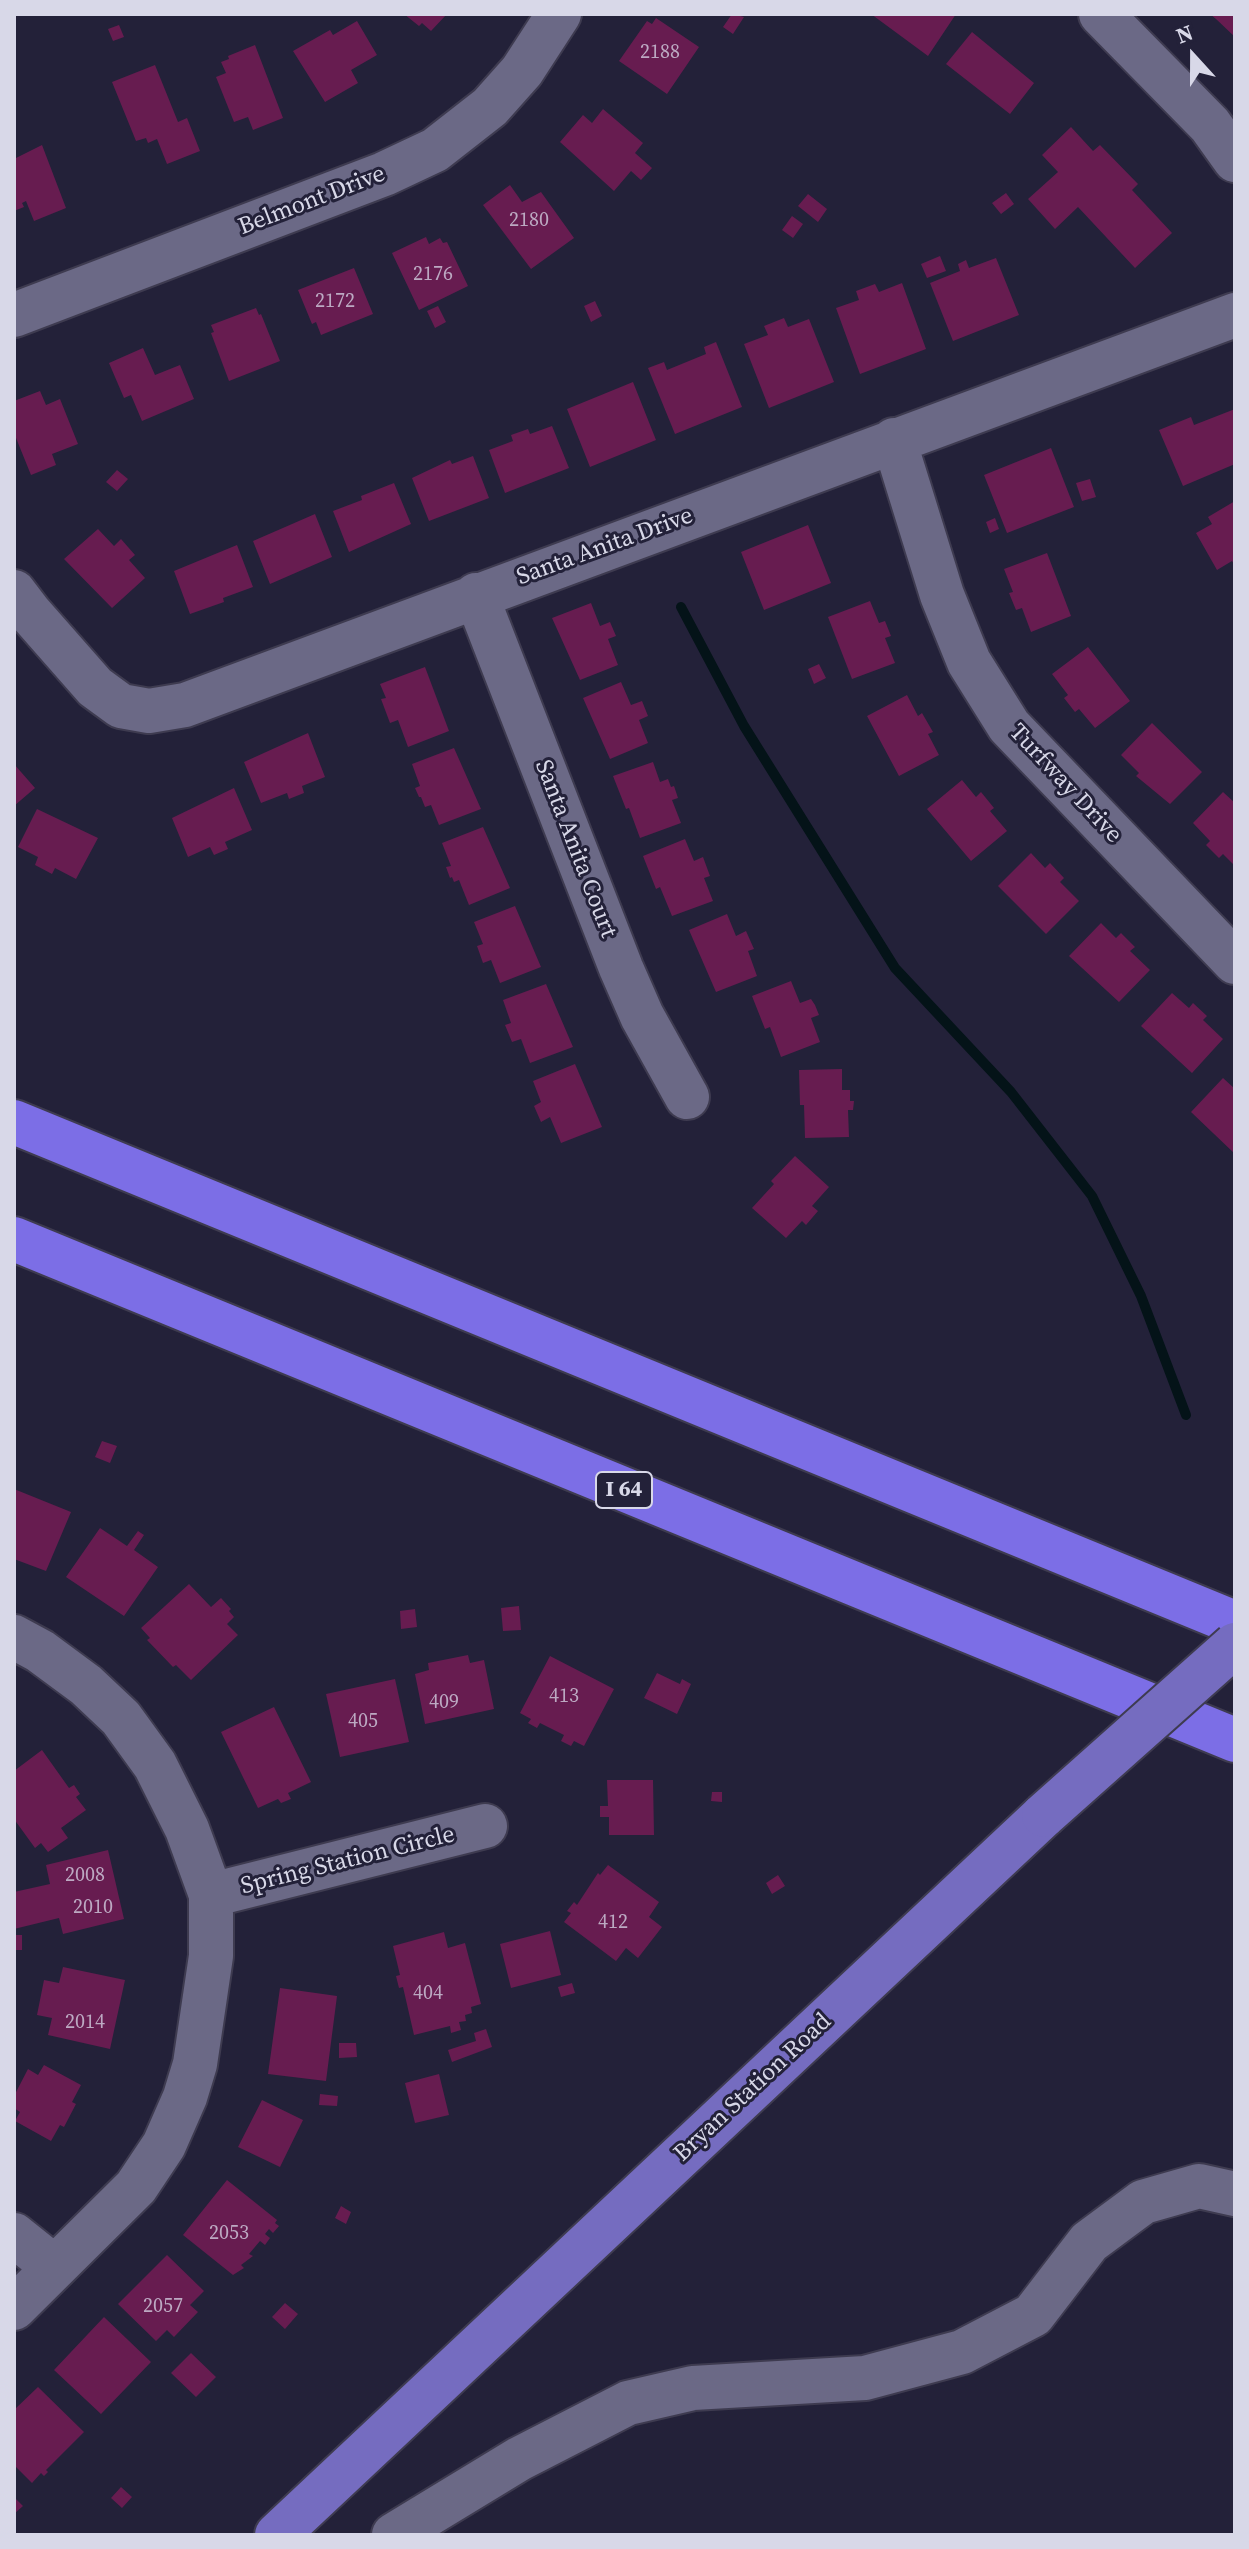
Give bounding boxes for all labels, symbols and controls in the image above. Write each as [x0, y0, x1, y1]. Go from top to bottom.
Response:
north arrow [1153, 16, 1233, 96]
text: N [1172, 17, 1197, 50]
house number: 2188 [640, 41, 680, 65]
street label: Belmont Drive [235, 160, 389, 242]
house number: 2180 [509, 209, 549, 233]
house number: 2176 [413, 263, 453, 287]
house number: 2172 [315, 290, 355, 314]
street label: Santa Anita Drive [513, 502, 697, 592]
street label: Turfway Drive [1002, 718, 1128, 850]
street label: Santa Anita Court [528, 756, 622, 942]
road number: I 64 [596, 1472, 652, 1508]
house number: 413 [549, 1685, 579, 1709]
house number: 409 [429, 1691, 459, 1715]
house number: 405 [348, 1710, 378, 1734]
street label: Spring Station Circle [238, 1821, 458, 1901]
house number: 2008 [65, 1864, 105, 1888]
house number: 2010 [73, 1896, 113, 1920]
house number: 412 [598, 1911, 628, 1935]
house number: 404 [413, 1982, 443, 2006]
street label: Bryan Station Road [668, 2008, 838, 2168]
house number: 2014 [65, 2011, 105, 2035]
house number: 2053 [209, 2222, 249, 2246]
house number: 2057 [143, 2295, 183, 2319]

